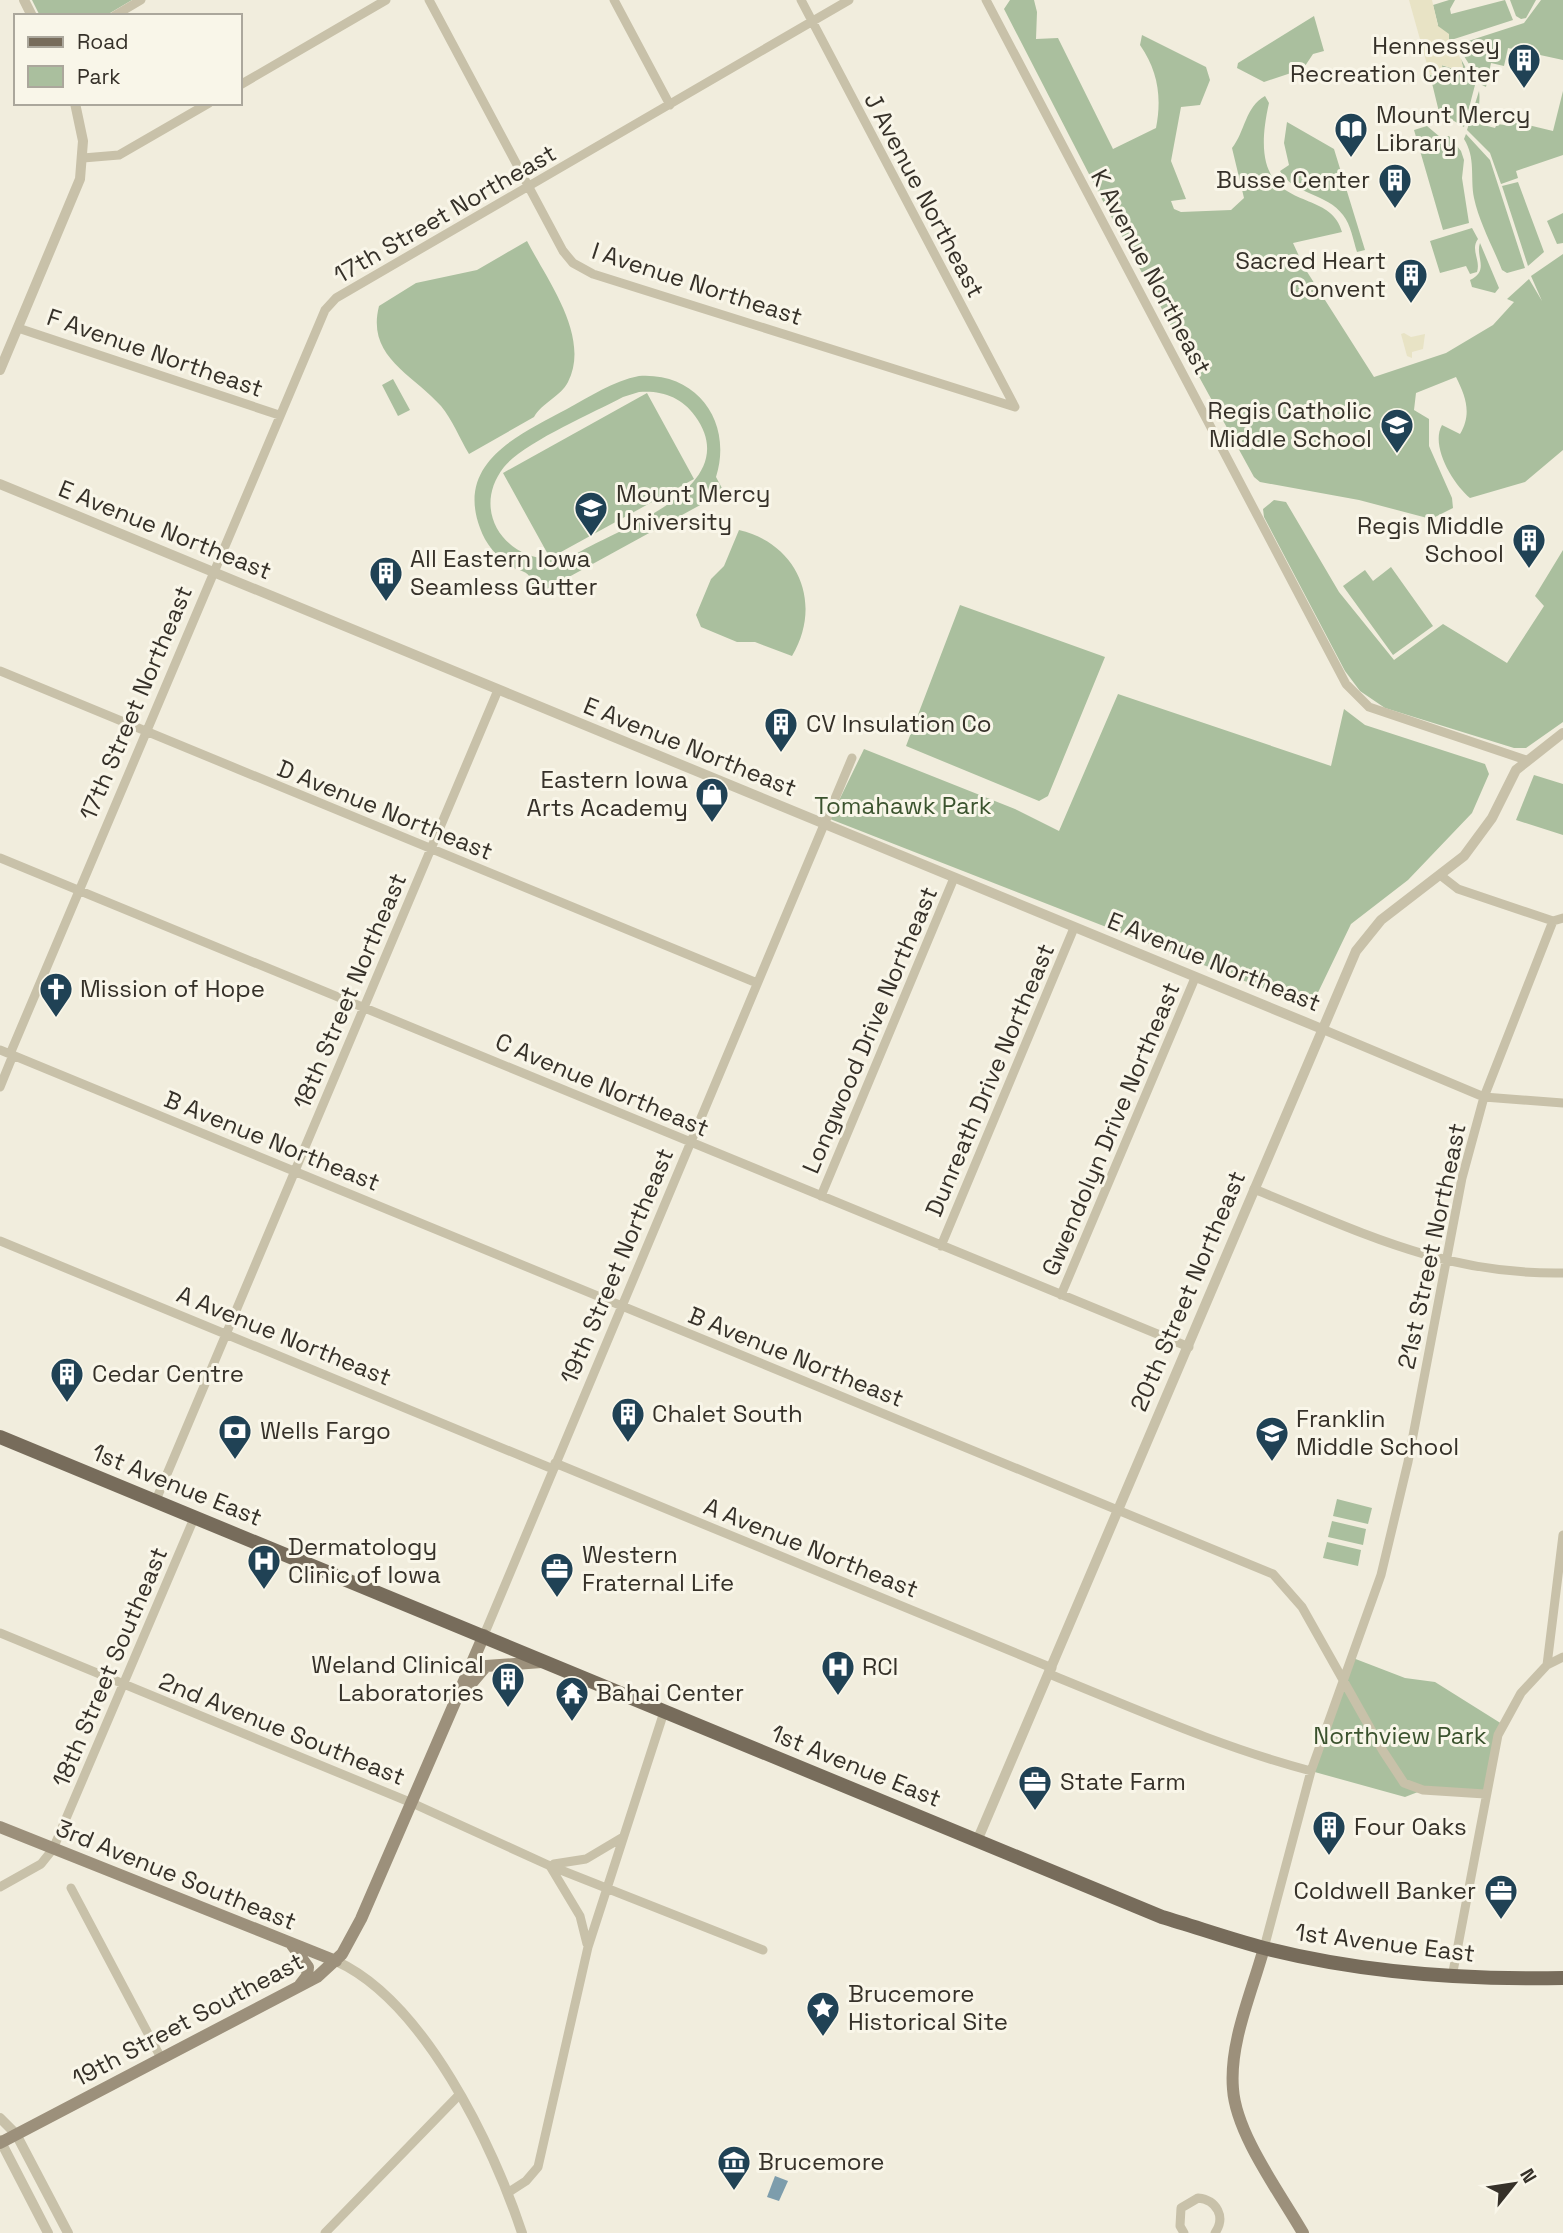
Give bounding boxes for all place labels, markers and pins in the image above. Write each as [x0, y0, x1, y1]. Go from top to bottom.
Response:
place label: Hennessey Recreation Center [1290, 30, 1500, 89]
building icon: Hennessey Recreation Center [1505, 41, 1543, 90]
place label: Mount Mercy Library [1376, 99, 1531, 158]
library icon: Mount Mercy Library [1332, 110, 1370, 159]
building icon: Busse Center [1376, 161, 1414, 210]
place label: Busse Center [1216, 164, 1370, 195]
place label: Sacred Heart Convent [1235, 245, 1386, 304]
building icon: Sacred Heart Convent [1392, 256, 1430, 305]
place label: Regis Catholic Middle School [1207, 395, 1372, 454]
school or university icon: Regis Catholic Middle School [1378, 406, 1416, 455]
place label: Mount Mercy University [616, 478, 771, 537]
school or university icon: Mount Mercy University [572, 489, 610, 538]
place label: Regis Middle School [1357, 510, 1504, 569]
building icon: Regis Middle School [1510, 521, 1548, 570]
place label: All Eastern Iowa Seamless Gutter [410, 543, 597, 602]
building icon: All Eastern Iowa Seamless Gutter [367, 554, 405, 603]
building icon: CV Insulation Co [762, 705, 800, 754]
place label: CV Insulation Co [806, 708, 992, 739]
place label: Eastern Iowa Arts Academy [527, 764, 688, 823]
shop icon: Eastern Iowa Arts Academy [693, 775, 731, 824]
church icon: Mission of Hope [37, 970, 75, 1019]
place label: Mission of Hope [80, 973, 265, 1004]
building icon: Cedar Centre [48, 1355, 86, 1404]
place label: Cedar Centre [92, 1358, 244, 1389]
building icon: Chalet South [609, 1395, 647, 1444]
place label: Chalet South [652, 1398, 803, 1429]
place label: Franklin Middle School [1296, 1403, 1459, 1462]
bank icon: Wells Fargo [216, 1412, 254, 1461]
school or university icon: Franklin Middle School [1253, 1414, 1291, 1463]
place label: Wells Fargo [260, 1415, 391, 1446]
place label: Dermatology Clinic of Iowa [288, 1531, 441, 1590]
place label: Western Fraternal Life [582, 1539, 734, 1598]
hospital icon: Dermatology Clinic of Iowa [245, 1542, 283, 1591]
office icon: Western Fraternal Life [538, 1550, 576, 1599]
hospital icon: RCI [819, 1648, 857, 1697]
place label: Weland Clinical Laboratories [311, 1649, 484, 1708]
place label: RCI [862, 1651, 898, 1682]
building icon: Weland Clinical Laboratories [489, 1660, 527, 1709]
temple icon: Bahai Center [553, 1674, 591, 1723]
place label: Bahai Center [596, 1677, 744, 1708]
office icon: State Farm [1016, 1763, 1054, 1812]
place label: State Farm [1060, 1766, 1186, 1797]
building icon: Four Oaks [1310, 1808, 1348, 1857]
place label: Four Oaks [1354, 1811, 1467, 1842]
office icon: Coldwell Banker [1482, 1872, 1520, 1921]
place label: Coldwell Banker [1293, 1875, 1476, 1906]
place label: Brucemore Historical Site [848, 1978, 1008, 2037]
place icon: Brucemore Historical Site [804, 1989, 842, 2038]
museum icon: Brucemore [715, 2143, 753, 2192]
place label: Brucemore [758, 2146, 884, 2177]

